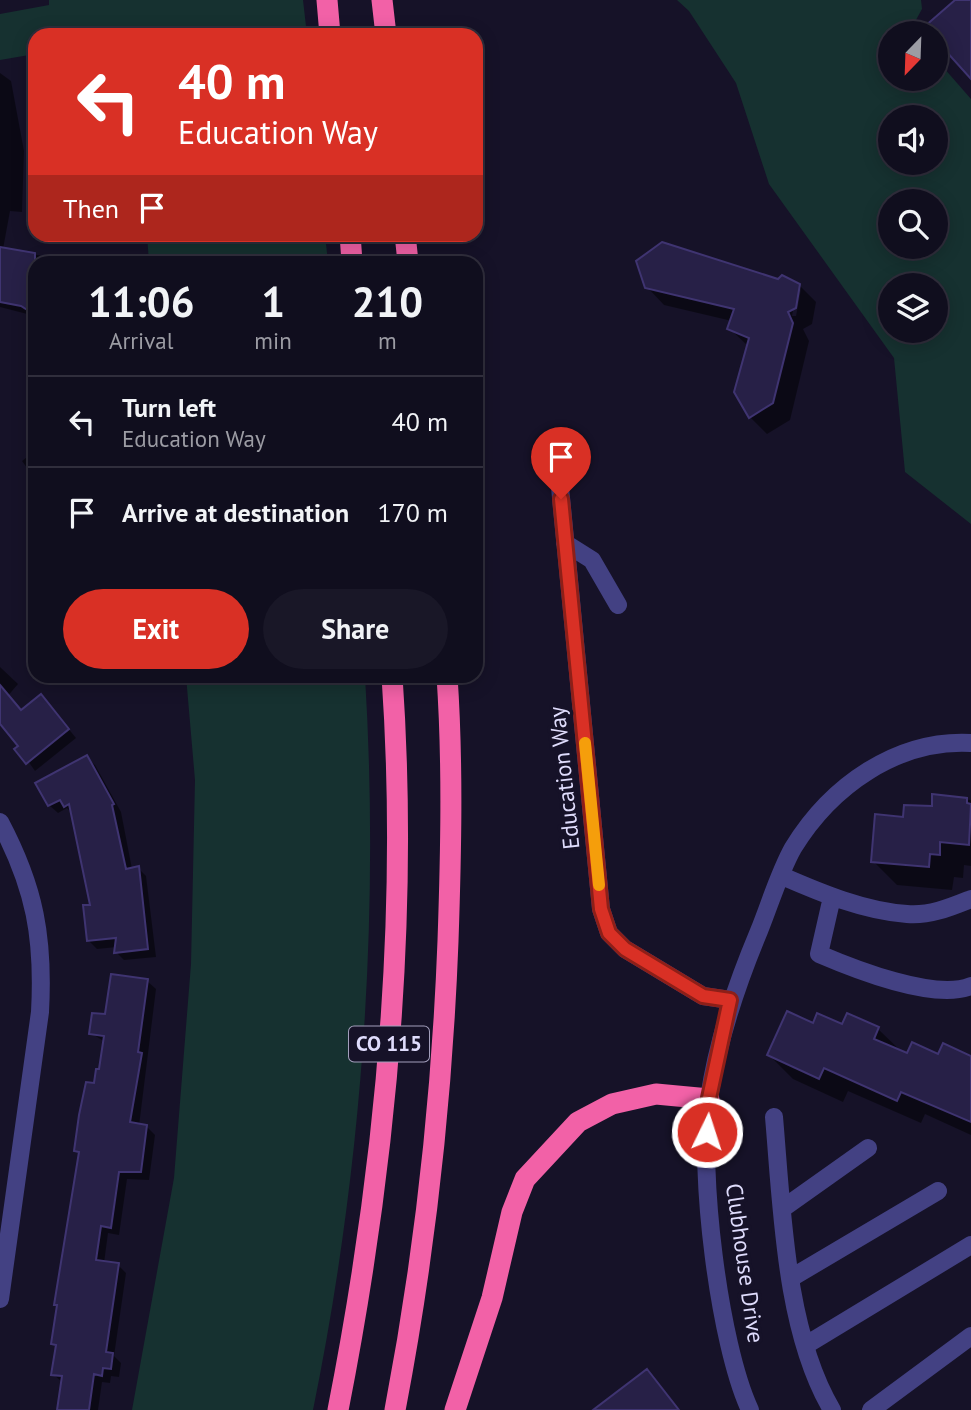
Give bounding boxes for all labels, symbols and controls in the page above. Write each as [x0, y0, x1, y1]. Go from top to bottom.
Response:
north arrow [878, 21, 948, 91]
map controls [878, 21, 948, 343]
text: 40 m [178, 49, 285, 113]
icon: left [63, 56, 154, 147]
button: sound [878, 105, 948, 175]
text: Education Way [178, 111, 378, 153]
icon: arrive [133, 189, 171, 227]
button: search [878, 189, 948, 259]
text: Then [63, 192, 119, 225]
button: layers [878, 273, 948, 343]
text: 11:06 [88, 274, 194, 329]
text: 1 [261, 274, 285, 329]
text: 210 [352, 274, 423, 329]
text: Arrival [109, 326, 173, 355]
text: min [254, 326, 292, 355]
text: m [378, 326, 397, 355]
text: Turn left [122, 391, 216, 424]
icon: left [63, 403, 101, 441]
text: 40 m [392, 405, 448, 438]
text: Education Way [122, 424, 266, 453]
pin [531, 427, 591, 499]
icon: arrive [542, 438, 580, 476]
icon: arrive [63, 494, 101, 532]
text: Arrive at destination [122, 496, 349, 529]
text: 170 m [377, 496, 448, 529]
button: Exit [63, 589, 249, 669]
button: Share [263, 589, 448, 669]
street label: Education Way [542, 705, 585, 851]
road number: CO 115 [349, 1026, 429, 1062]
position arrow [670, 1095, 744, 1169]
street label: Clubhouse Drive [720, 1181, 771, 1345]

